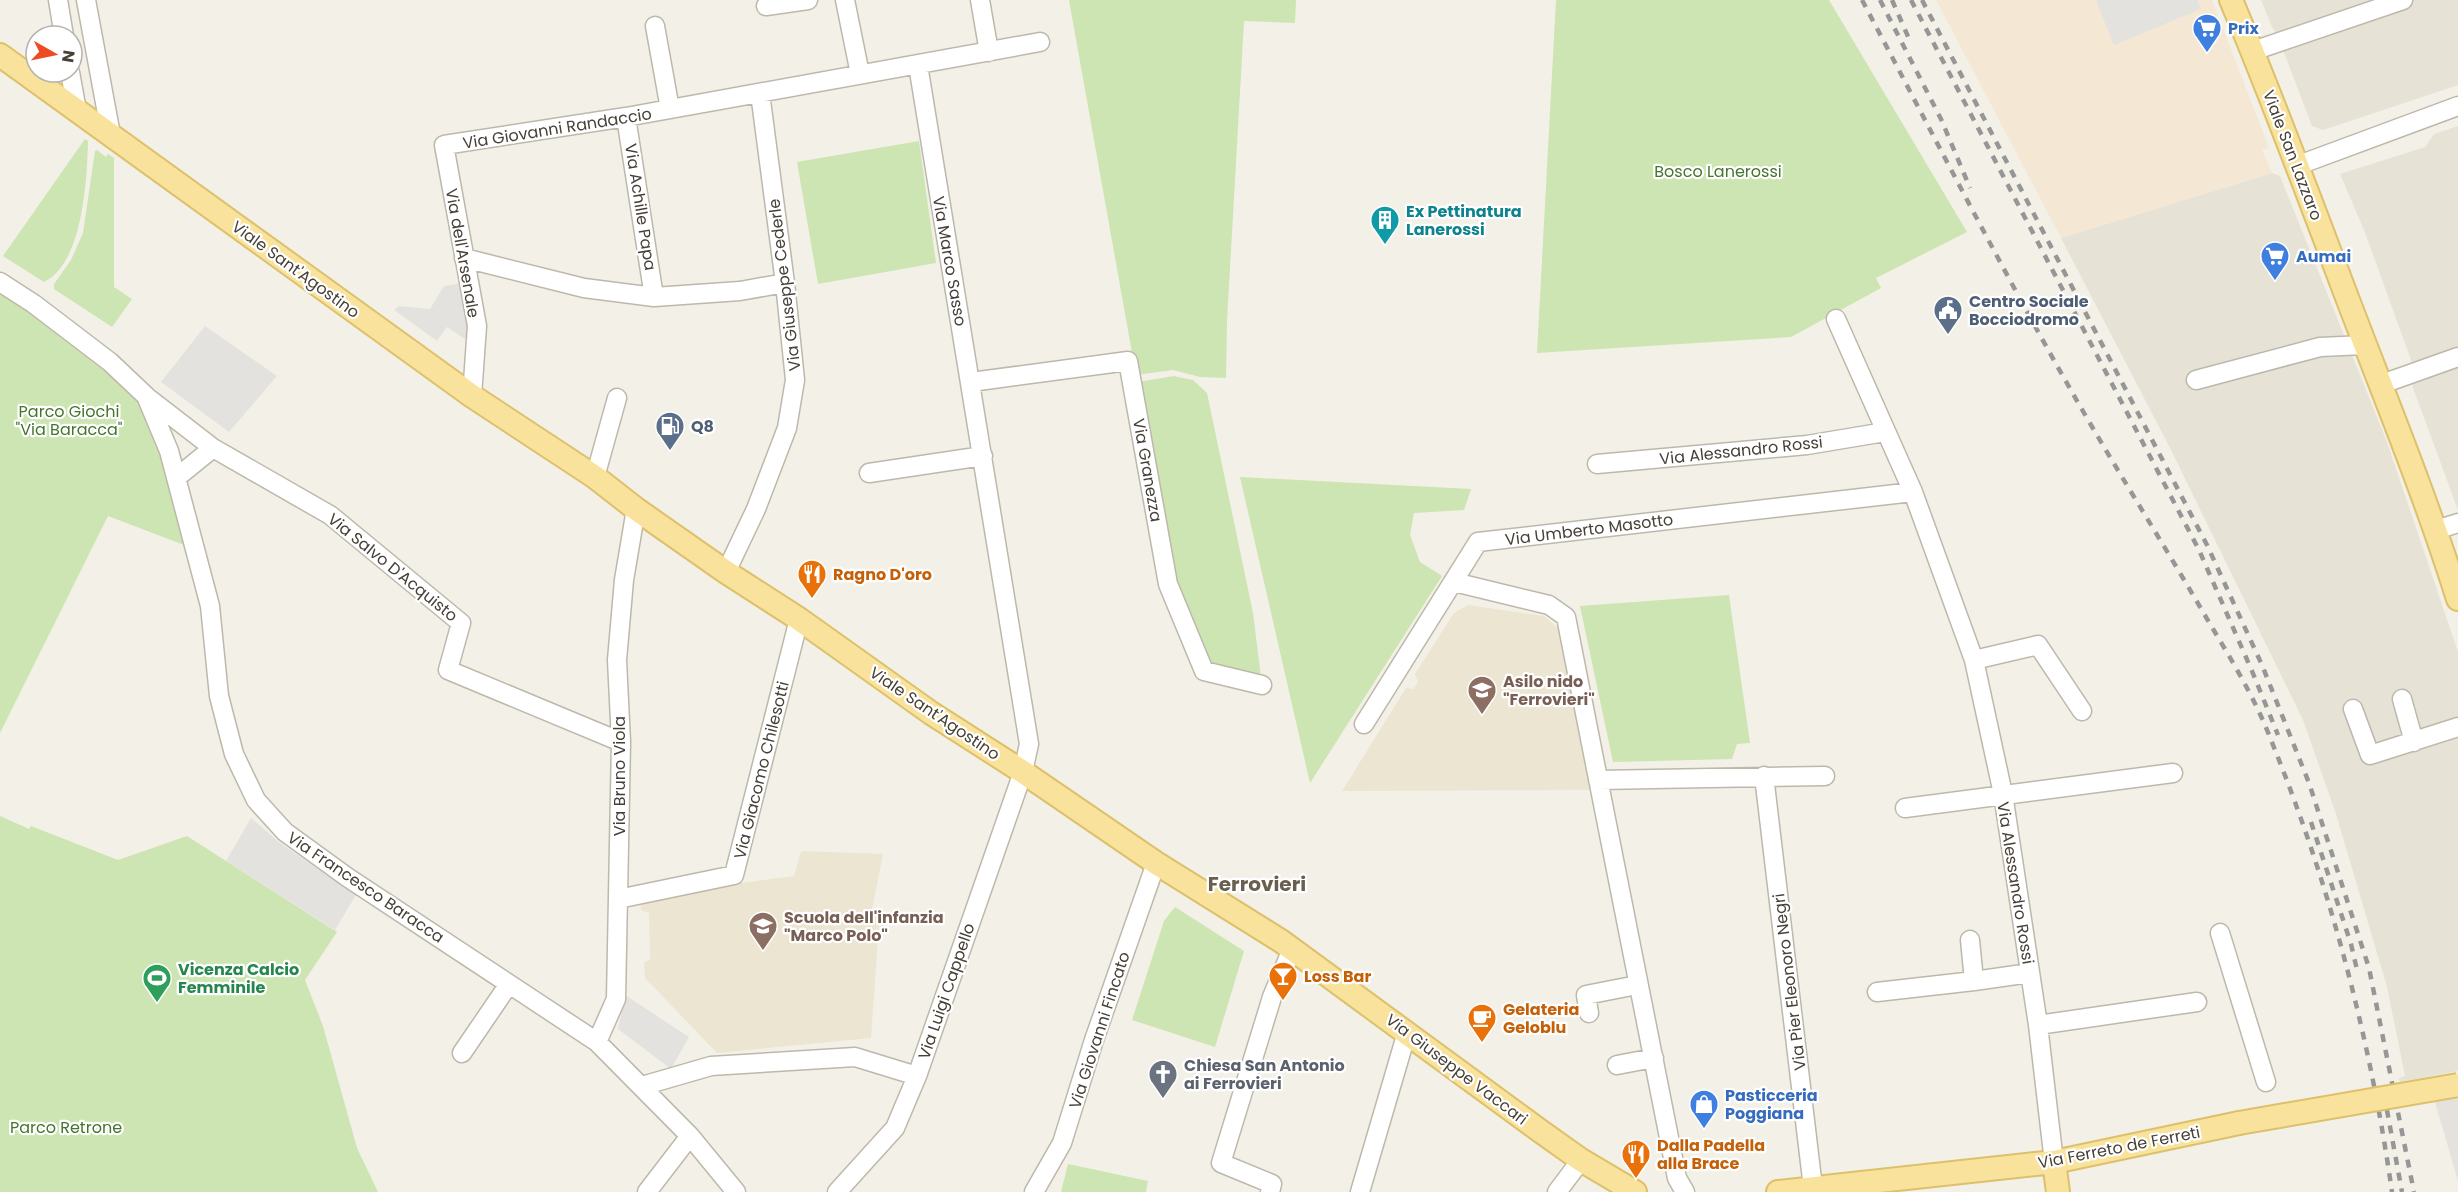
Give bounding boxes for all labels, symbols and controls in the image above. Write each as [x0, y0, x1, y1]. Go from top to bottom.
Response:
supermarket icon: Prix [2191, 12, 2223, 54]
place label: Prix [2228, 17, 2260, 40]
north arrow [24, 24, 84, 84]
text: N [56, 49, 81, 64]
street label: Viale San Lazzaro [2257, 87, 2328, 224]
street label: Via Giovanni Randaccio [461, 102, 653, 155]
street label: Via Achille Papa [619, 142, 662, 272]
park label: Bosco Lanerossi [1654, 160, 1782, 183]
street label: Via dell'Arsenale [440, 187, 485, 320]
street label: Via Marco Sasso [927, 194, 972, 328]
street label: Via Giuseppe Cederle [763, 197, 806, 372]
place label: Ex Pettinatura Lanerossi [1406, 200, 1522, 241]
building icon: Ex Pettinatura Lanerossi [1369, 204, 1401, 246]
street label: Viale Sant'Agostino [227, 215, 364, 324]
supermarket icon: Aumai [2259, 240, 2291, 282]
place label: Aumai [2296, 245, 2351, 268]
place label: Centro Sociale Bocciodromo [1969, 290, 2089, 331]
public building icon: Centro Sociale Bocciodromo [1932, 294, 1964, 336]
park label: Parco Giochi "Via Baracca" [16, 400, 123, 441]
fuel station icon: Q8 [654, 410, 686, 452]
place label: Q8 [691, 415, 714, 438]
street label: Via Granezza [1127, 417, 1168, 524]
street label: Via Alessandro Rossi [1658, 430, 1824, 471]
street label: Via Salvo D'Acquisto [323, 508, 463, 627]
street label: Via Umberto Masotto [1504, 508, 1674, 551]
restaurant icon: Ragno D'oro [796, 558, 828, 600]
place label: Ragno D'oro [833, 563, 932, 586]
street label: Viale Sant'Agostino [865, 661, 1005, 766]
place label: Asilo nido "Ferrovieri" [1503, 670, 1595, 711]
school or university icon: Asilo nido "Ferrovieri" [1466, 674, 1498, 716]
street label: Via Giacomo Chilesotti [728, 679, 795, 861]
street label: Via Bruno Viola [608, 716, 631, 836]
street label: Via Alessandro Rossi [1991, 800, 2040, 966]
street label: Via Francesco Baracca [283, 826, 449, 949]
district label: Ferrovieri [1208, 870, 1306, 898]
street label: Via Pier Eleonoro Negri [1767, 892, 1812, 1072]
place label: Scuola dell'infanzia "Marco Polo" [784, 906, 944, 947]
school or university icon: Scuola dell'infanzia "Marco Polo" [747, 910, 779, 952]
street label: Via Luigi Cappello [912, 920, 981, 1062]
street label: Via Giovanni Fincato [1063, 949, 1136, 1112]
place label: Vicenza Calcio Femminile [178, 958, 299, 999]
bar icon: Loss Bar [1267, 960, 1299, 1002]
sports icon: Vicenza Calcio Femminile [141, 962, 173, 1004]
place label: Loss Bar [1304, 965, 1371, 988]
place label: Gelateria Geloblu [1503, 998, 1579, 1039]
cafe icon: Gelateria Geloblu [1466, 1002, 1498, 1044]
street label: Via Giuseppe Vaccari [1381, 1008, 1532, 1130]
place label: Chiesa San Antonio ai Ferrovieri [1184, 1054, 1345, 1095]
church icon: Chiesa San Antonio ai Ferrovieri [1147, 1058, 1179, 1100]
place label: Pasticceria Poggiana [1725, 1084, 1818, 1125]
shop icon: Pasticceria Poggiana [1688, 1088, 1720, 1130]
park label: Parco Retrone [10, 1116, 122, 1139]
street label: Via Ferreto de Ferreti [2036, 1120, 2202, 1174]
place label: Dalla Padella alla Brace [1657, 1134, 1765, 1175]
restaurant icon: Dalla Padella alla Brace [1620, 1138, 1652, 1180]

